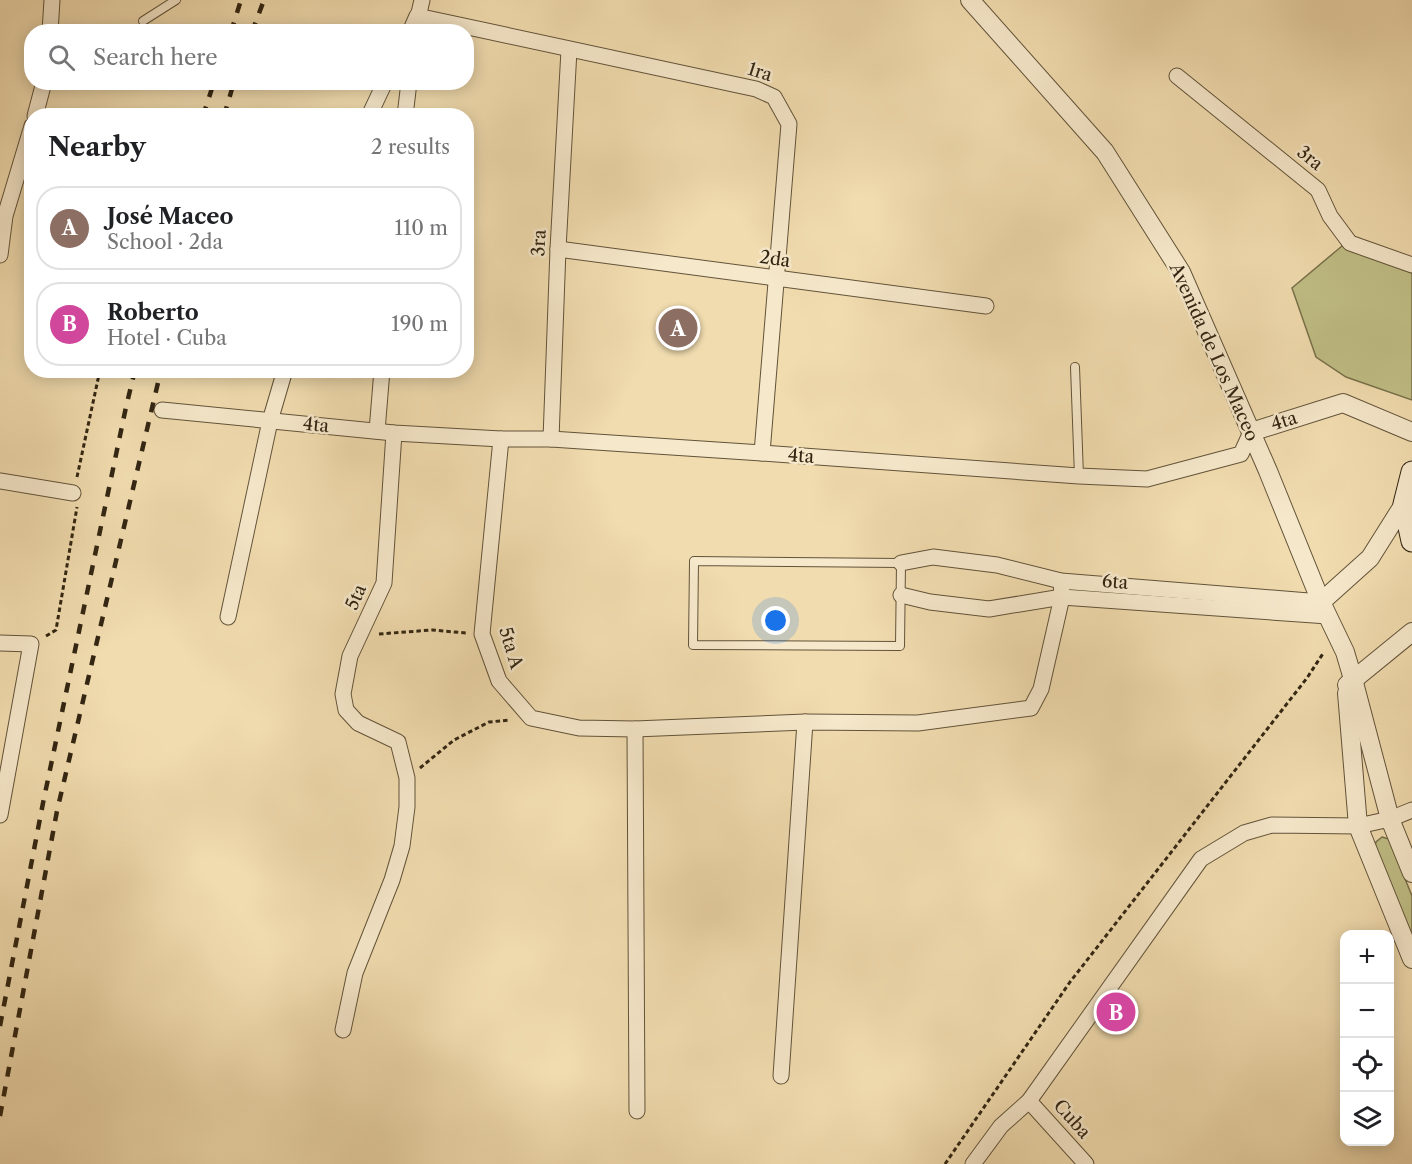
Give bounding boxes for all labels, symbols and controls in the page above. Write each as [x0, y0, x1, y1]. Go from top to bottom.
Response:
search box [24, 24, 474, 90]
icon: search [45, 41, 78, 74]
text: Search here [93, 44, 218, 71]
street label: 1ra [745, 58, 776, 86]
text: Nearby [48, 131, 146, 163]
text: 2 results [371, 135, 450, 159]
street label: 3ra [1293, 141, 1328, 175]
text: José Maceo [107, 203, 233, 230]
text: A [62, 216, 77, 240]
text: 110 m [395, 216, 448, 240]
street label: 3ra [527, 228, 551, 257]
text: School · 2da [107, 230, 223, 254]
street label: 2da [758, 246, 792, 272]
street label: Avenida de Los Maceo [1164, 259, 1263, 445]
text: Roberto [107, 299, 199, 326]
pin: A [658, 306, 698, 350]
text: B [62, 312, 77, 336]
text: 190 m [391, 312, 448, 336]
text: Hotel · Cuba [107, 326, 227, 350]
street label: 4ta [1268, 406, 1300, 435]
street label: 4ta [302, 413, 331, 437]
street label: 4ta [787, 444, 815, 468]
street label: 6ta [1101, 570, 1129, 594]
street label: 5ta [341, 580, 371, 613]
your location [761, 606, 790, 635]
street label: 5ta A [494, 624, 528, 672]
map controls [1340, 930, 1394, 1146]
button: + [1340, 930, 1394, 984]
button: − [1340, 984, 1394, 1038]
pin: B [1096, 990, 1136, 1034]
button: locate [1340, 1038, 1394, 1092]
button: layers [1340, 1092, 1394, 1146]
street label: Cuba [1049, 1095, 1096, 1144]

